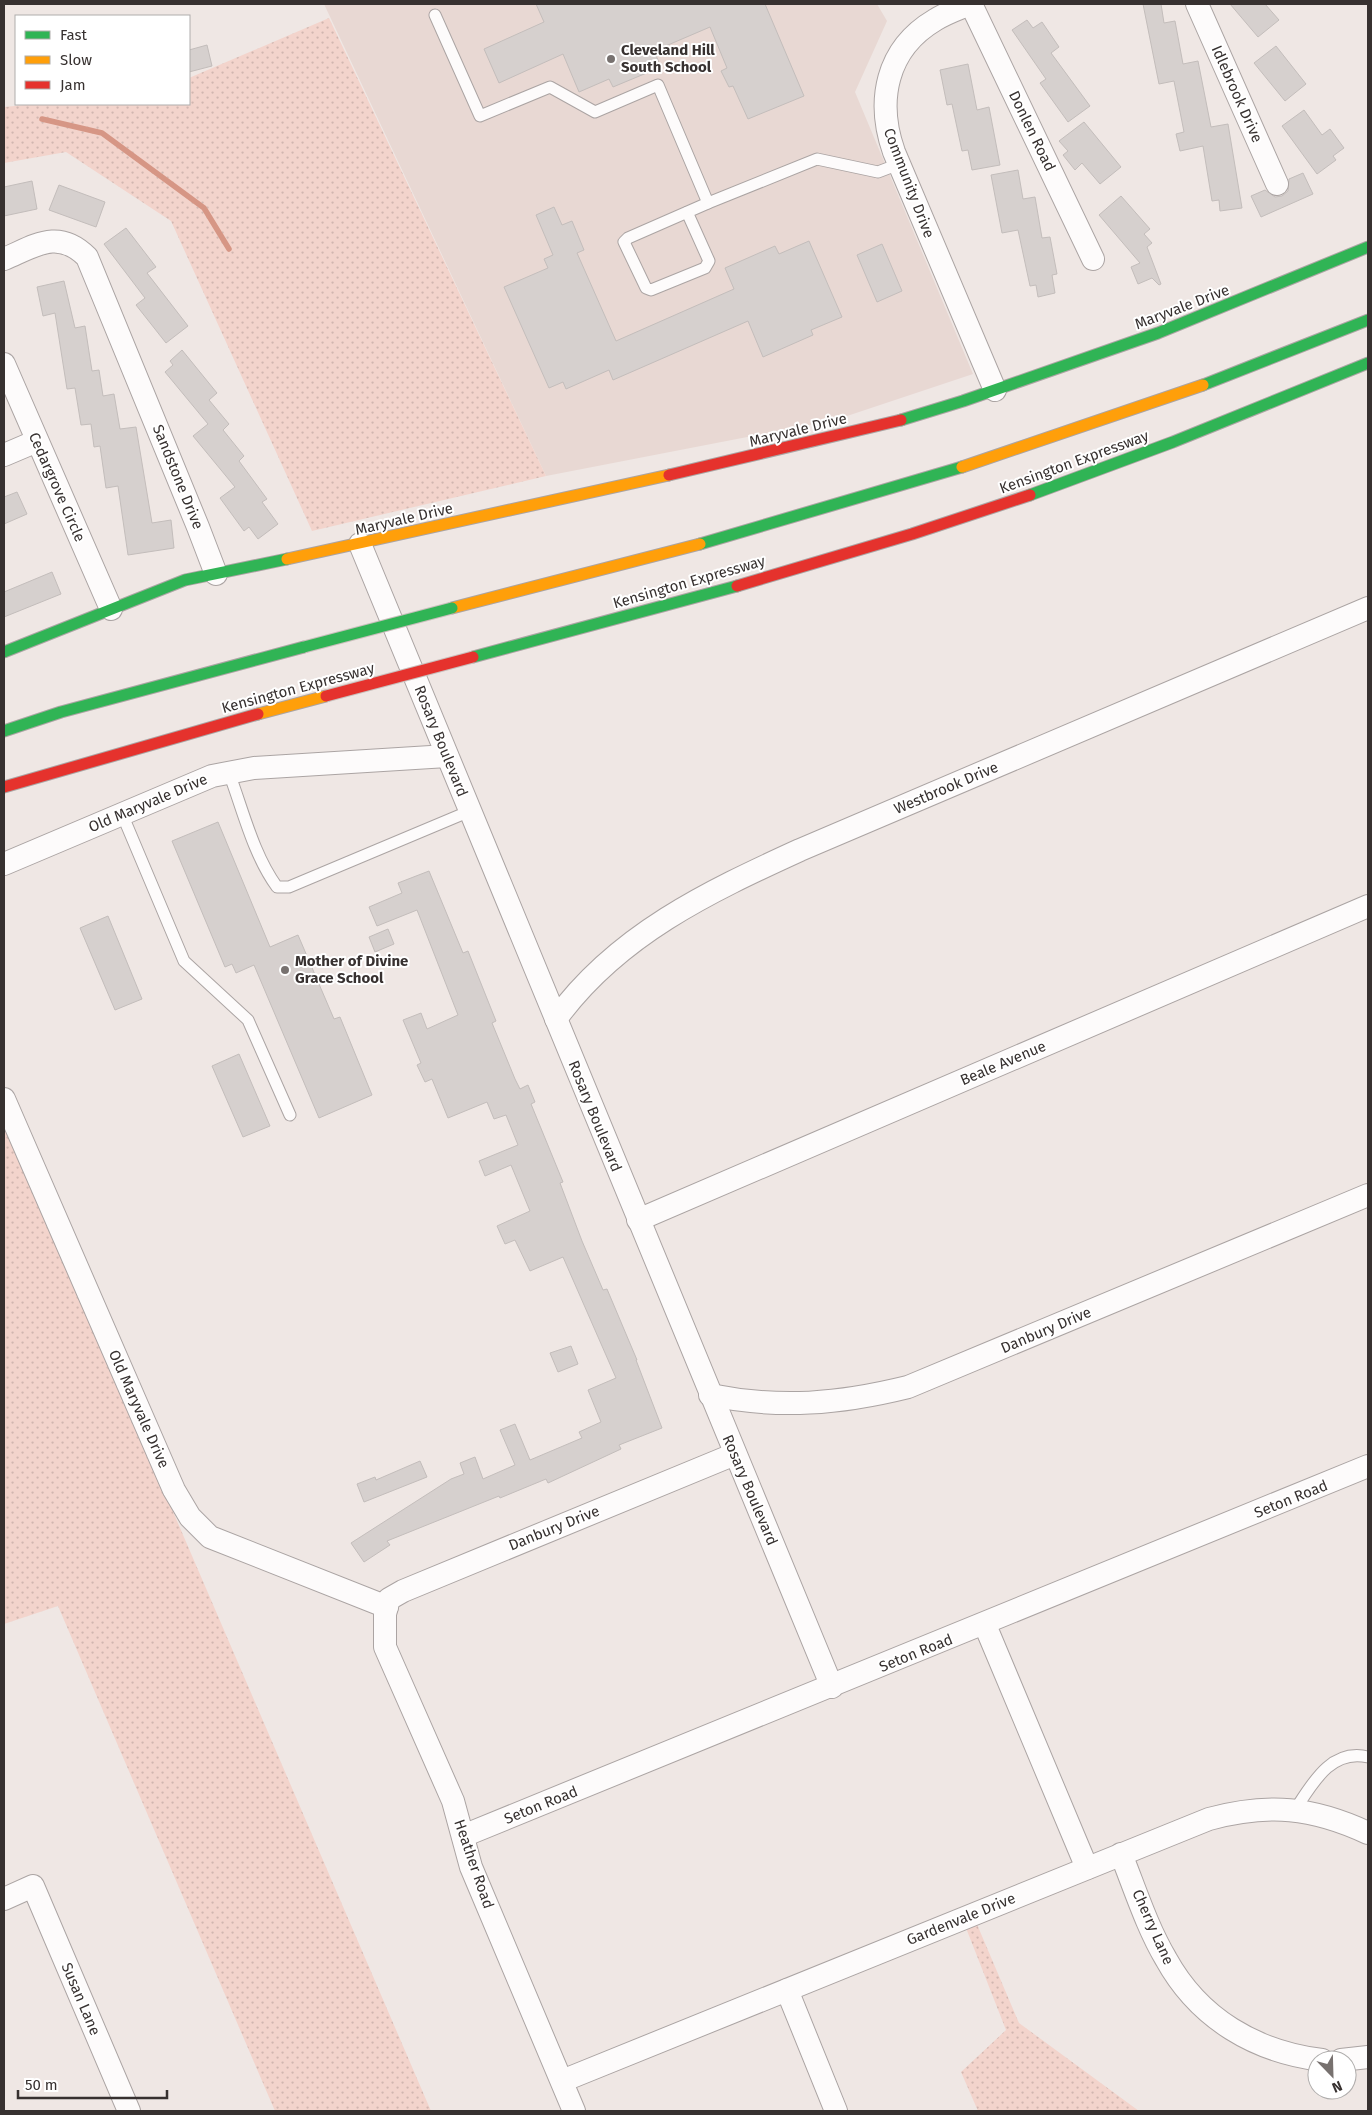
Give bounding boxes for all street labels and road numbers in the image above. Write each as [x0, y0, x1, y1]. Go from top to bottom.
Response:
street label: Idlebrook Drive [1208, 43, 1266, 145]
street label: Donlen Road [1005, 88, 1059, 174]
street label: Community Drive [880, 126, 938, 240]
street label: Maryvale Drive [1132, 281, 1232, 333]
street label: Maryvale Drive [747, 409, 849, 451]
street label: Sandstone Drive [149, 422, 207, 532]
street label: Kensington Expressway [997, 426, 1152, 497]
street label: Cedargrove Circle [25, 429, 89, 545]
street label: Maryvale Drive [353, 499, 455, 539]
street label: Kensington Expressway [611, 551, 768, 612]
street label: Kensington Expressway [220, 659, 377, 717]
street label: Rosary Boulevard [410, 683, 472, 799]
street label: Westbrook Drive [891, 758, 1001, 818]
street label: Old Maryvale Drive [86, 770, 210, 836]
street label: Beale Avenue [957, 1037, 1049, 1089]
street label: Rosary Boulevard [564, 1058, 626, 1174]
street label: Danbury Drive [998, 1303, 1094, 1357]
street label: Old Maryvale Drive [105, 1347, 173, 1471]
street label: Rosary Boulevard [719, 1432, 781, 1548]
street label: Seton Road [1252, 1476, 1330, 1522]
street label: Danbury Drive [506, 1502, 602, 1554]
street label: Seton Road [877, 1630, 955, 1676]
street label: Seton Road [502, 1782, 580, 1828]
street label: Heather Road [450, 1817, 498, 1911]
street label: Cherry Lane [1128, 1887, 1178, 1967]
street label: Gardenvale Drive [904, 1889, 1018, 1949]
street label: Susan Lane [58, 1960, 104, 2038]

